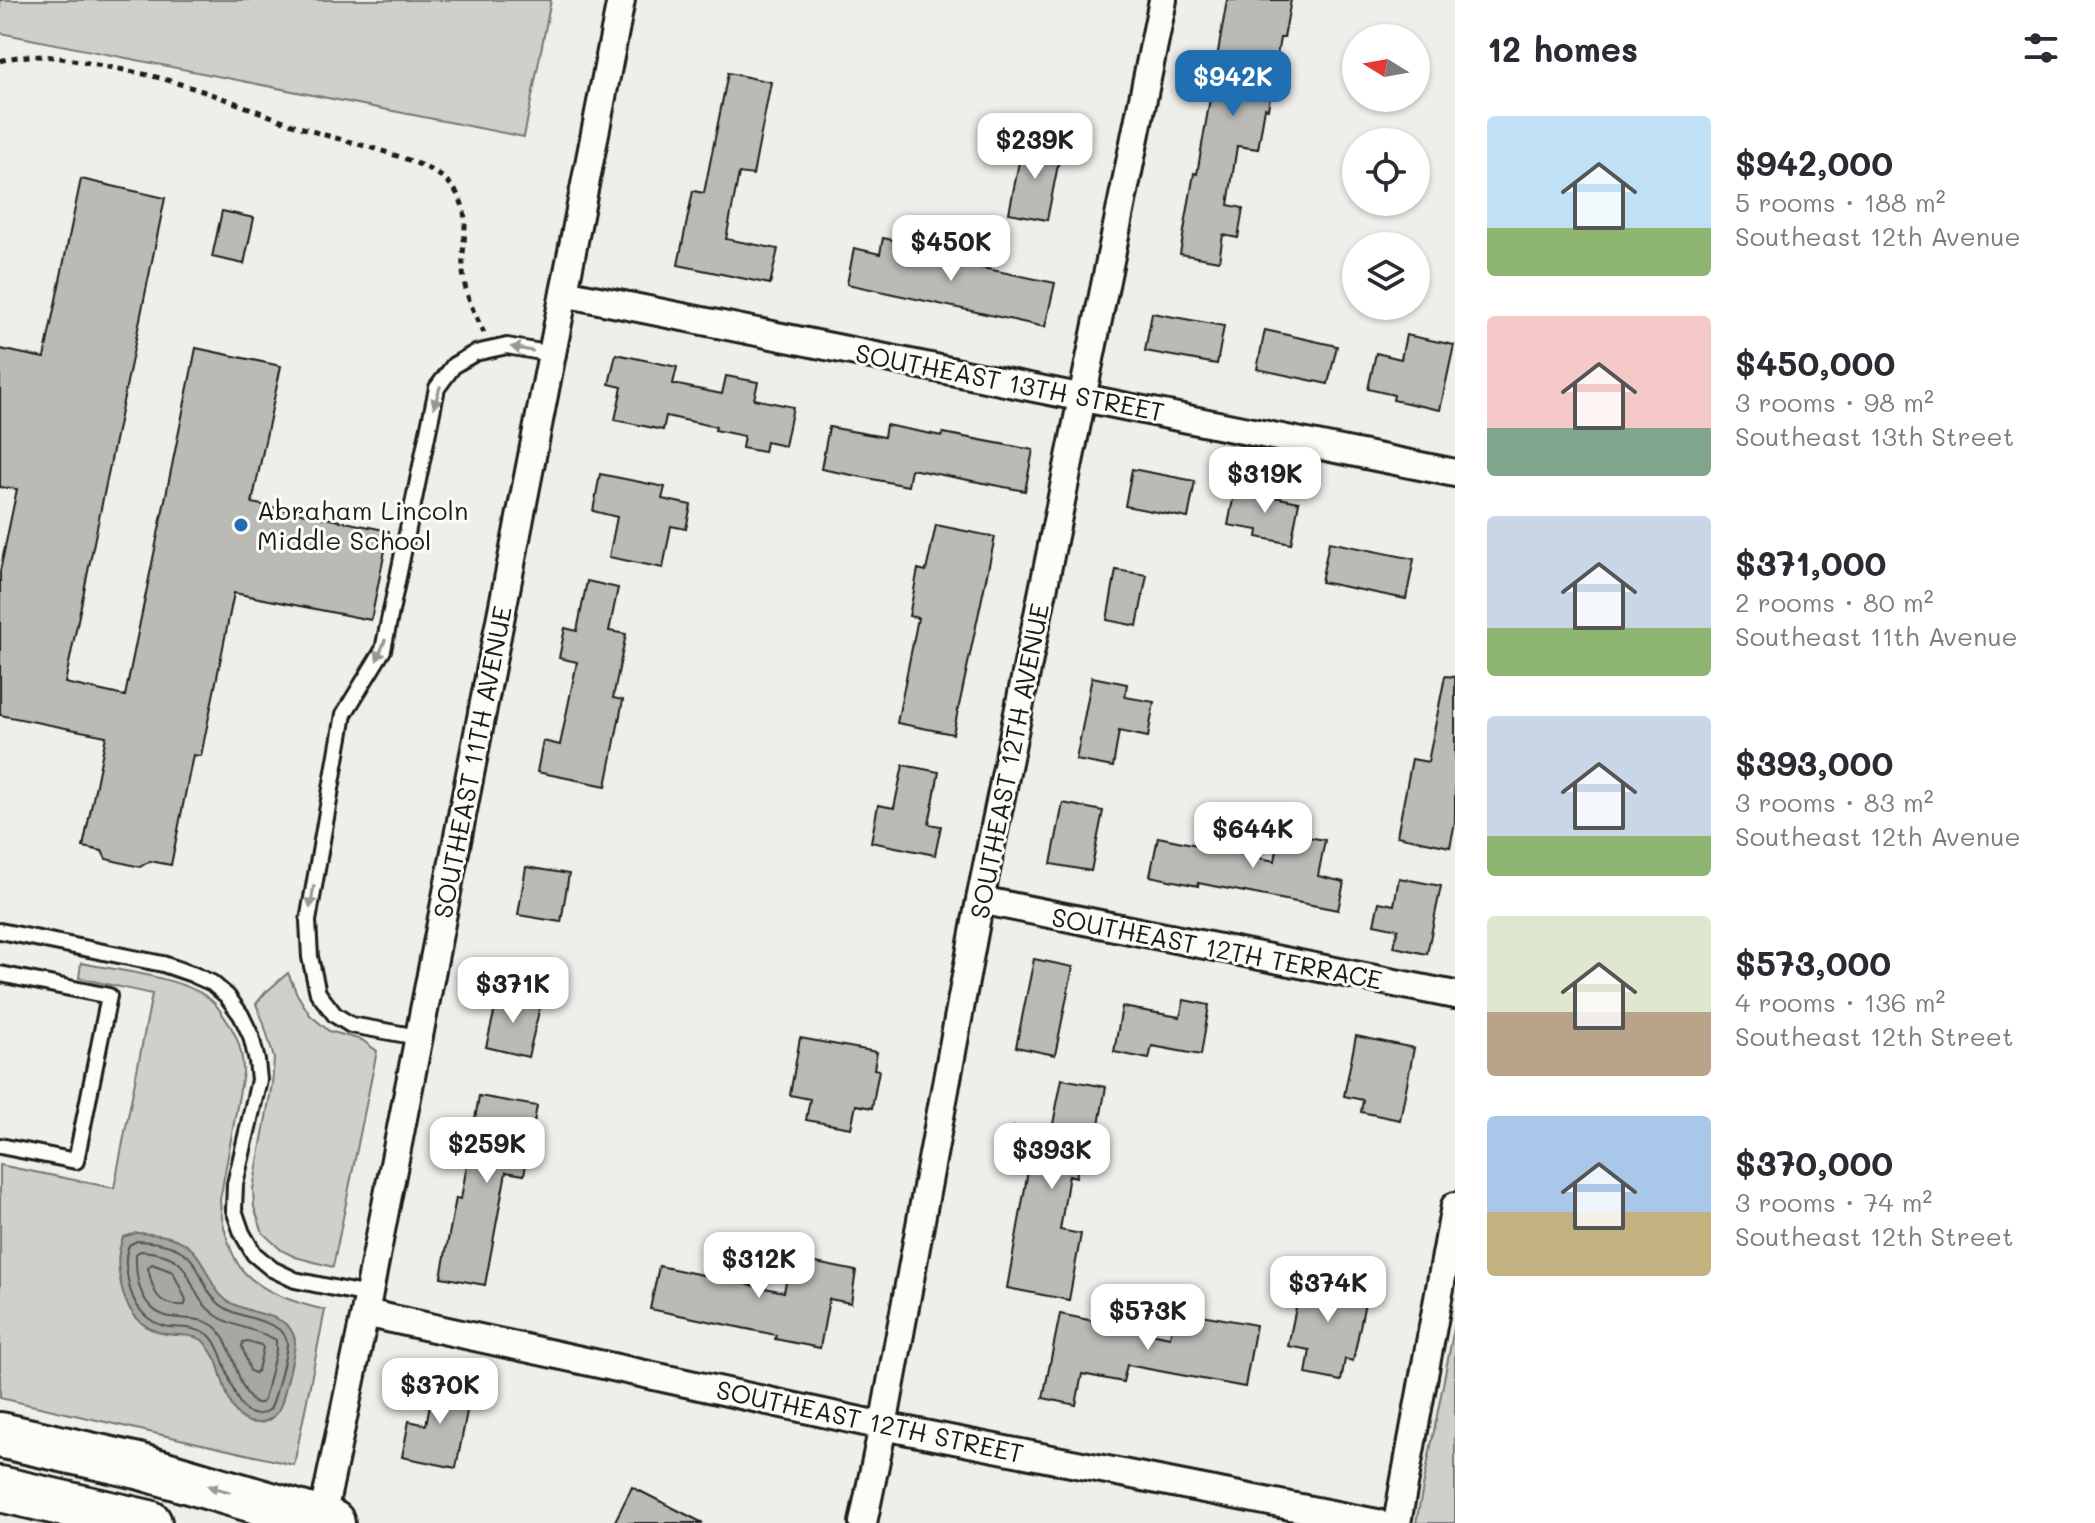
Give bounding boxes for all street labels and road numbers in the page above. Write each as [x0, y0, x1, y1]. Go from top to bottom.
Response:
street label: SOUTHEAST 13TH STREET [853, 335, 1167, 429]
street label: SOUTHEAST 12TH AVENUE [962, 600, 1056, 922]
street label: SOUTHEAST 11TH AVENUE [425, 603, 519, 921]
street label: SOUTHEAST 12TH TERRACE [1049, 899, 1385, 997]
street label: SOUTHEAST 12TH STREET [713, 1372, 1027, 1470]

